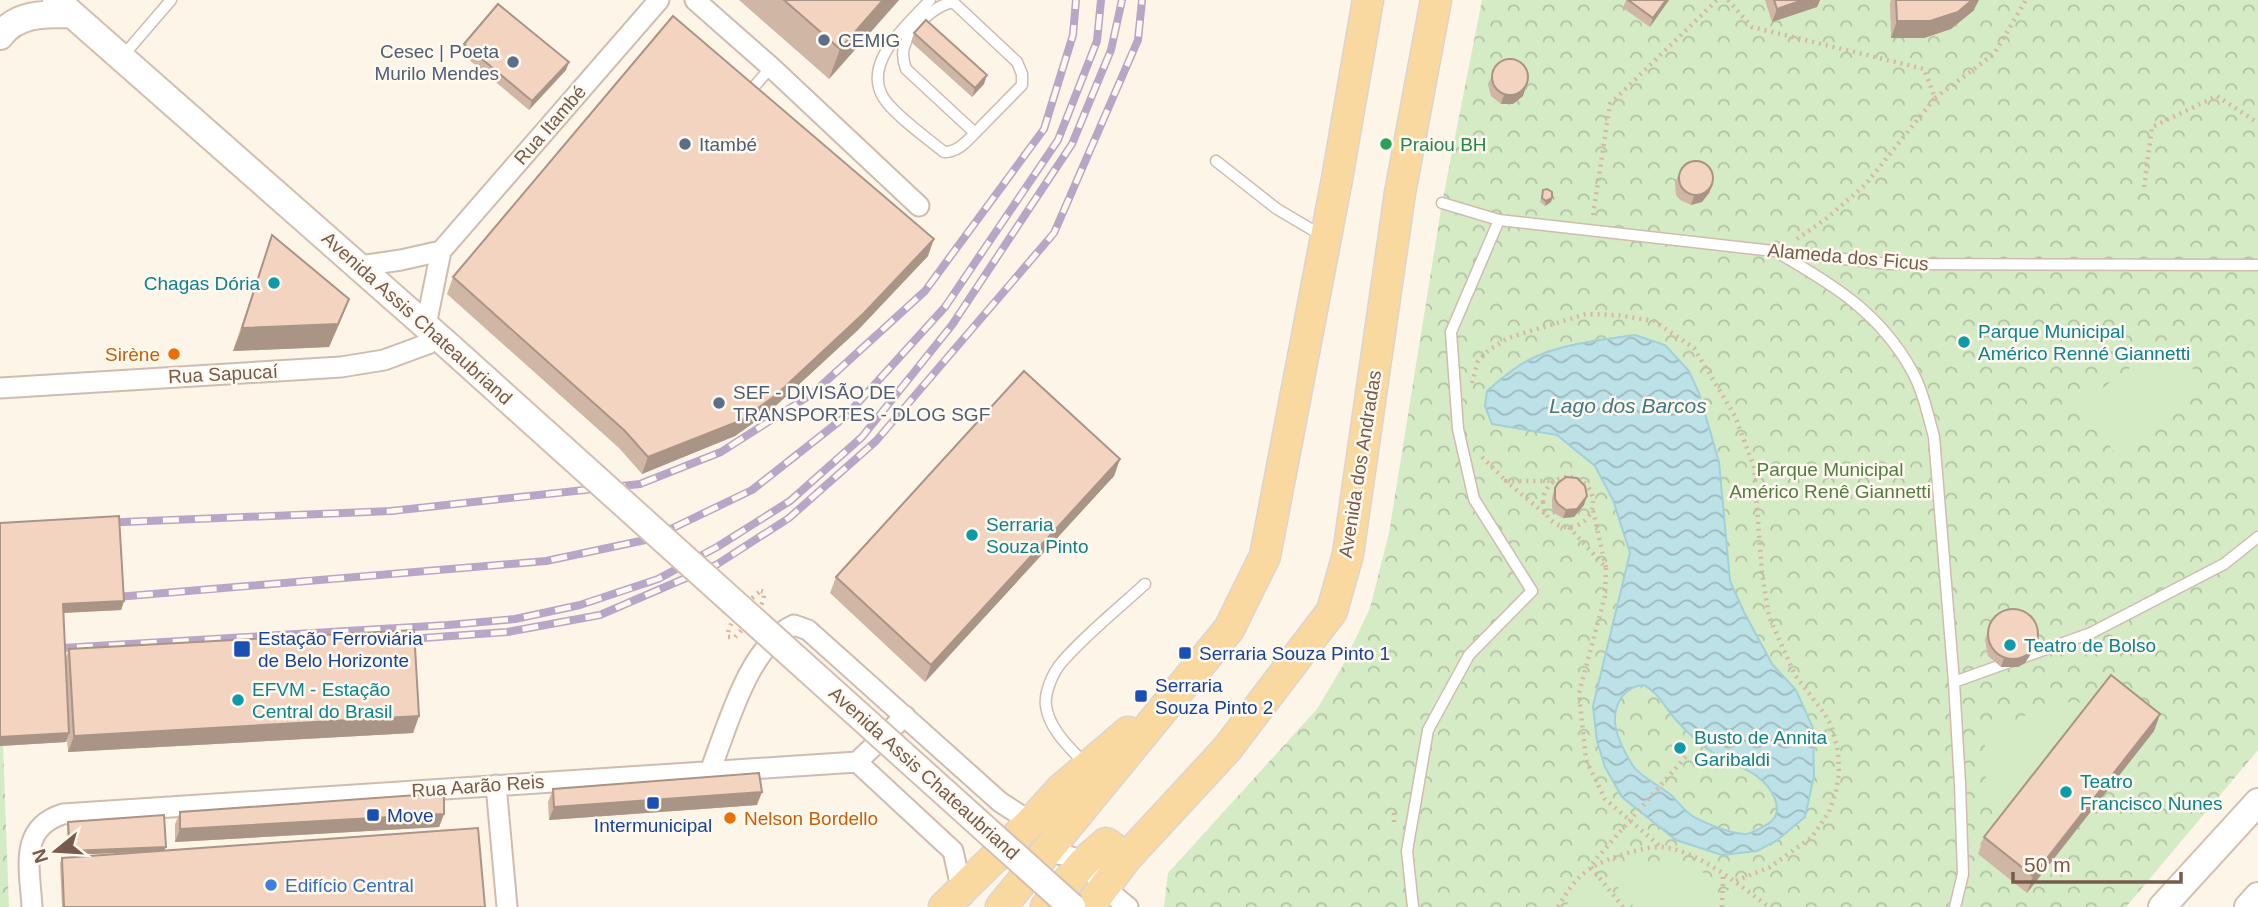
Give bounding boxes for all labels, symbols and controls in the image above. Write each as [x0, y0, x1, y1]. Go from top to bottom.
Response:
place label: CEMIG [838, 30, 900, 51]
marker: CEMIG [816, 32, 832, 48]
place label: Cesec | Poeta Murilo Mendes [374, 41, 499, 84]
marker: Cesec | Poeta Murilo Mendes [505, 54, 521, 70]
street label: Rua Itambé [510, 81, 590, 169]
place label: Itambé [699, 134, 757, 155]
place label: Praiou BH [1400, 134, 1487, 155]
marker: Itambé [677, 136, 693, 152]
marker: Praiou BH [1378, 136, 1394, 152]
street label: Avenida Assis Chateaubriand [318, 227, 516, 409]
street label: Alameda dos Ficus [1767, 239, 1929, 275]
place label: Chagas Dória [144, 273, 260, 294]
marker: Chagas Dória [266, 275, 282, 291]
place label: Parque Municipal Américo Renné Giannetti [1978, 321, 2190, 364]
marker: Parque Municipal Américo Renné Giannetti [1956, 334, 1972, 350]
place label: Sirène [105, 344, 160, 365]
marker: Sirène [166, 346, 182, 362]
street label: Rua Sapucaí [168, 361, 279, 387]
street label: Avenida dos Andradas [1335, 369, 1385, 559]
place label: SEF - DIVISÃO DE TRANSPORTES - DLOG SGF [733, 382, 990, 425]
water label: Lago dos Barcos [1549, 394, 1707, 417]
marker: SEF - DIVISÃO DE TRANSPORTES - DLOG SGF [711, 395, 727, 411]
park label: Parque Municipal Américo Renê Giannetti [1729, 459, 1931, 502]
place label: Serraria Souza Pinto [986, 514, 1088, 557]
marker: Serraria Souza Pinto [964, 527, 980, 543]
place label: Estação Ferroviária de Belo Horizonte [258, 628, 423, 671]
place label: Teatro de Bolso [2024, 635, 2156, 656]
marker: Teatro de Bolso [2002, 637, 2018, 653]
marker: Estação Ferroviária de Belo Horizonte [232, 639, 252, 659]
place label: Serraria Souza Pinto 1 [1199, 643, 1390, 664]
marker: Serraria Souza Pinto 1 [1177, 645, 1193, 661]
place label: Serraria Souza Pinto 2 [1155, 675, 1273, 718]
place label: EFVM - Estação Central do Brasil [252, 679, 392, 722]
street label: Avenida Assis Chateaubriand [825, 682, 1023, 864]
marker: Serraria Souza Pinto 2 [1133, 688, 1149, 704]
marker: EFVM - Estação Central do Brasil [230, 692, 246, 708]
place label: Busto de Annita Garibaldi [1694, 727, 1828, 770]
marker: Busto de Annita Garibaldi [1672, 740, 1688, 756]
street label: Rua Aarão Reis [411, 771, 545, 801]
place label: Teatro Francisco Nunes [2080, 771, 2223, 814]
marker: Teatro Francisco Nunes [2058, 784, 2074, 800]
marker: Intermunicipal [645, 795, 661, 811]
place label: Move [387, 805, 433, 826]
marker: Move [365, 807, 381, 823]
place label: Nelson Bordello [744, 808, 878, 829]
marker: Nelson Bordello [722, 810, 738, 826]
place label: Intermunicipal [594, 815, 712, 836]
north arrow [21, 816, 91, 886]
scale bar [2013, 841, 2181, 885]
text: N [28, 846, 52, 866]
text: 50 m [2024, 853, 2071, 876]
place label: Edifício Central [285, 875, 414, 896]
marker: Edifício Central [263, 877, 279, 893]

